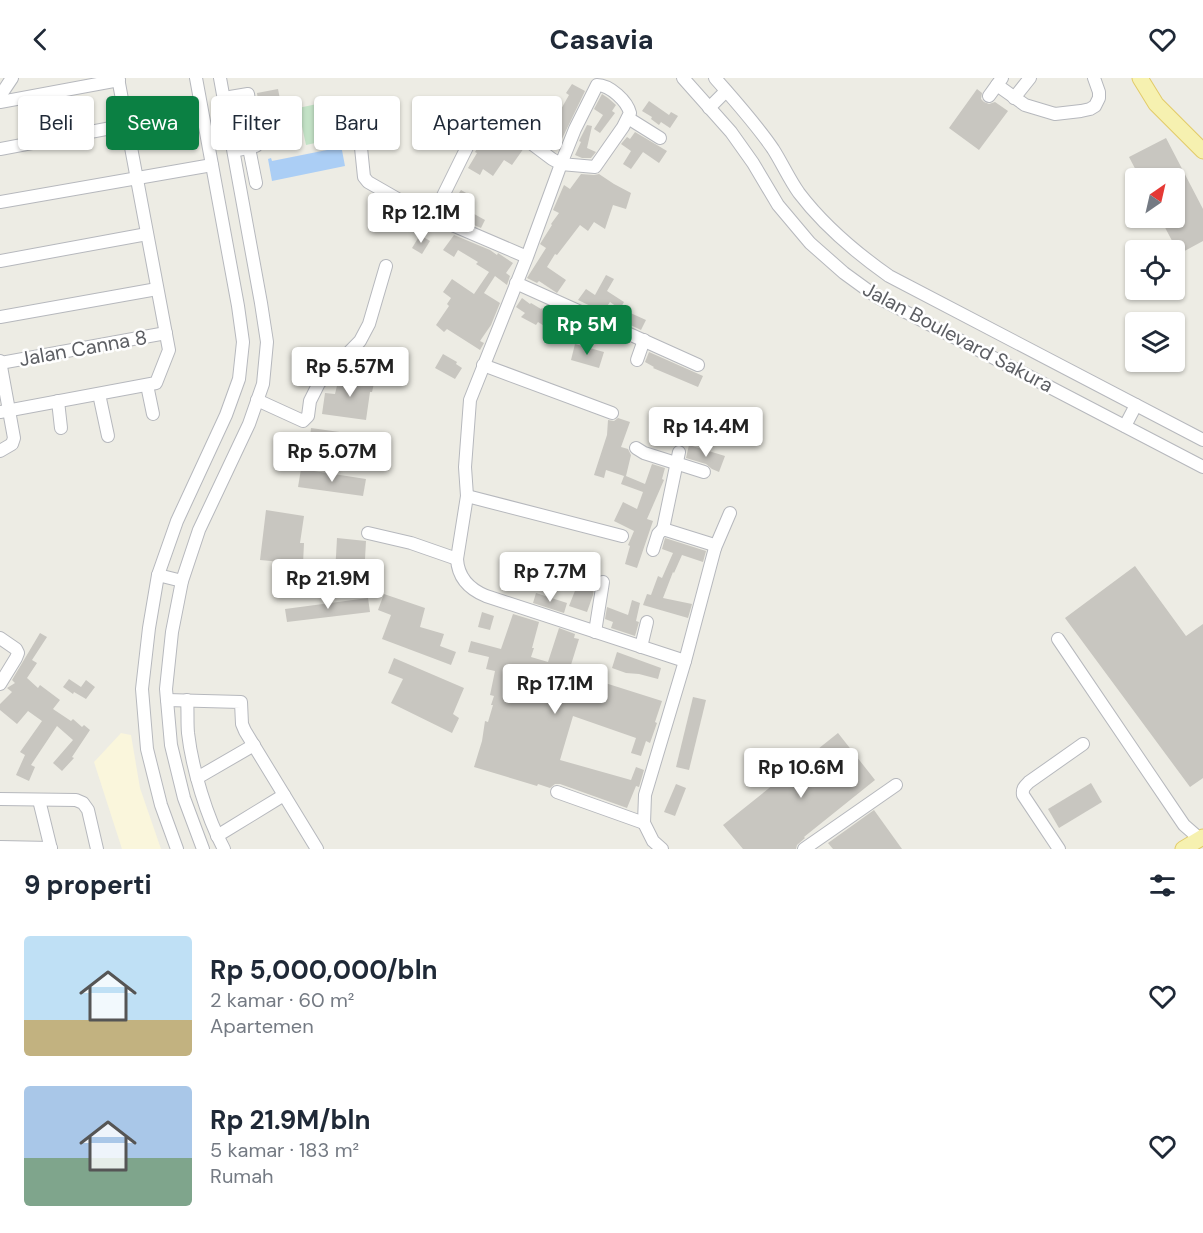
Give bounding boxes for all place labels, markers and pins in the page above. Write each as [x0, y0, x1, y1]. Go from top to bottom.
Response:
pin: Rp 12.1M [359, 193, 483, 244]
pin: Rp 5M [545, 305, 629, 356]
pin: Rp 5.57M [288, 347, 412, 398]
pin: Rp 14.4M [644, 407, 768, 458]
pin: Rp 5.07M [270, 432, 394, 483]
pin: Rp 7.7M [495, 552, 605, 603]
pin: Rp 21.9M [266, 559, 390, 610]
pin: Rp 17.1M [493, 664, 617, 715]
pin: Rp 10.6M [739, 748, 863, 799]

